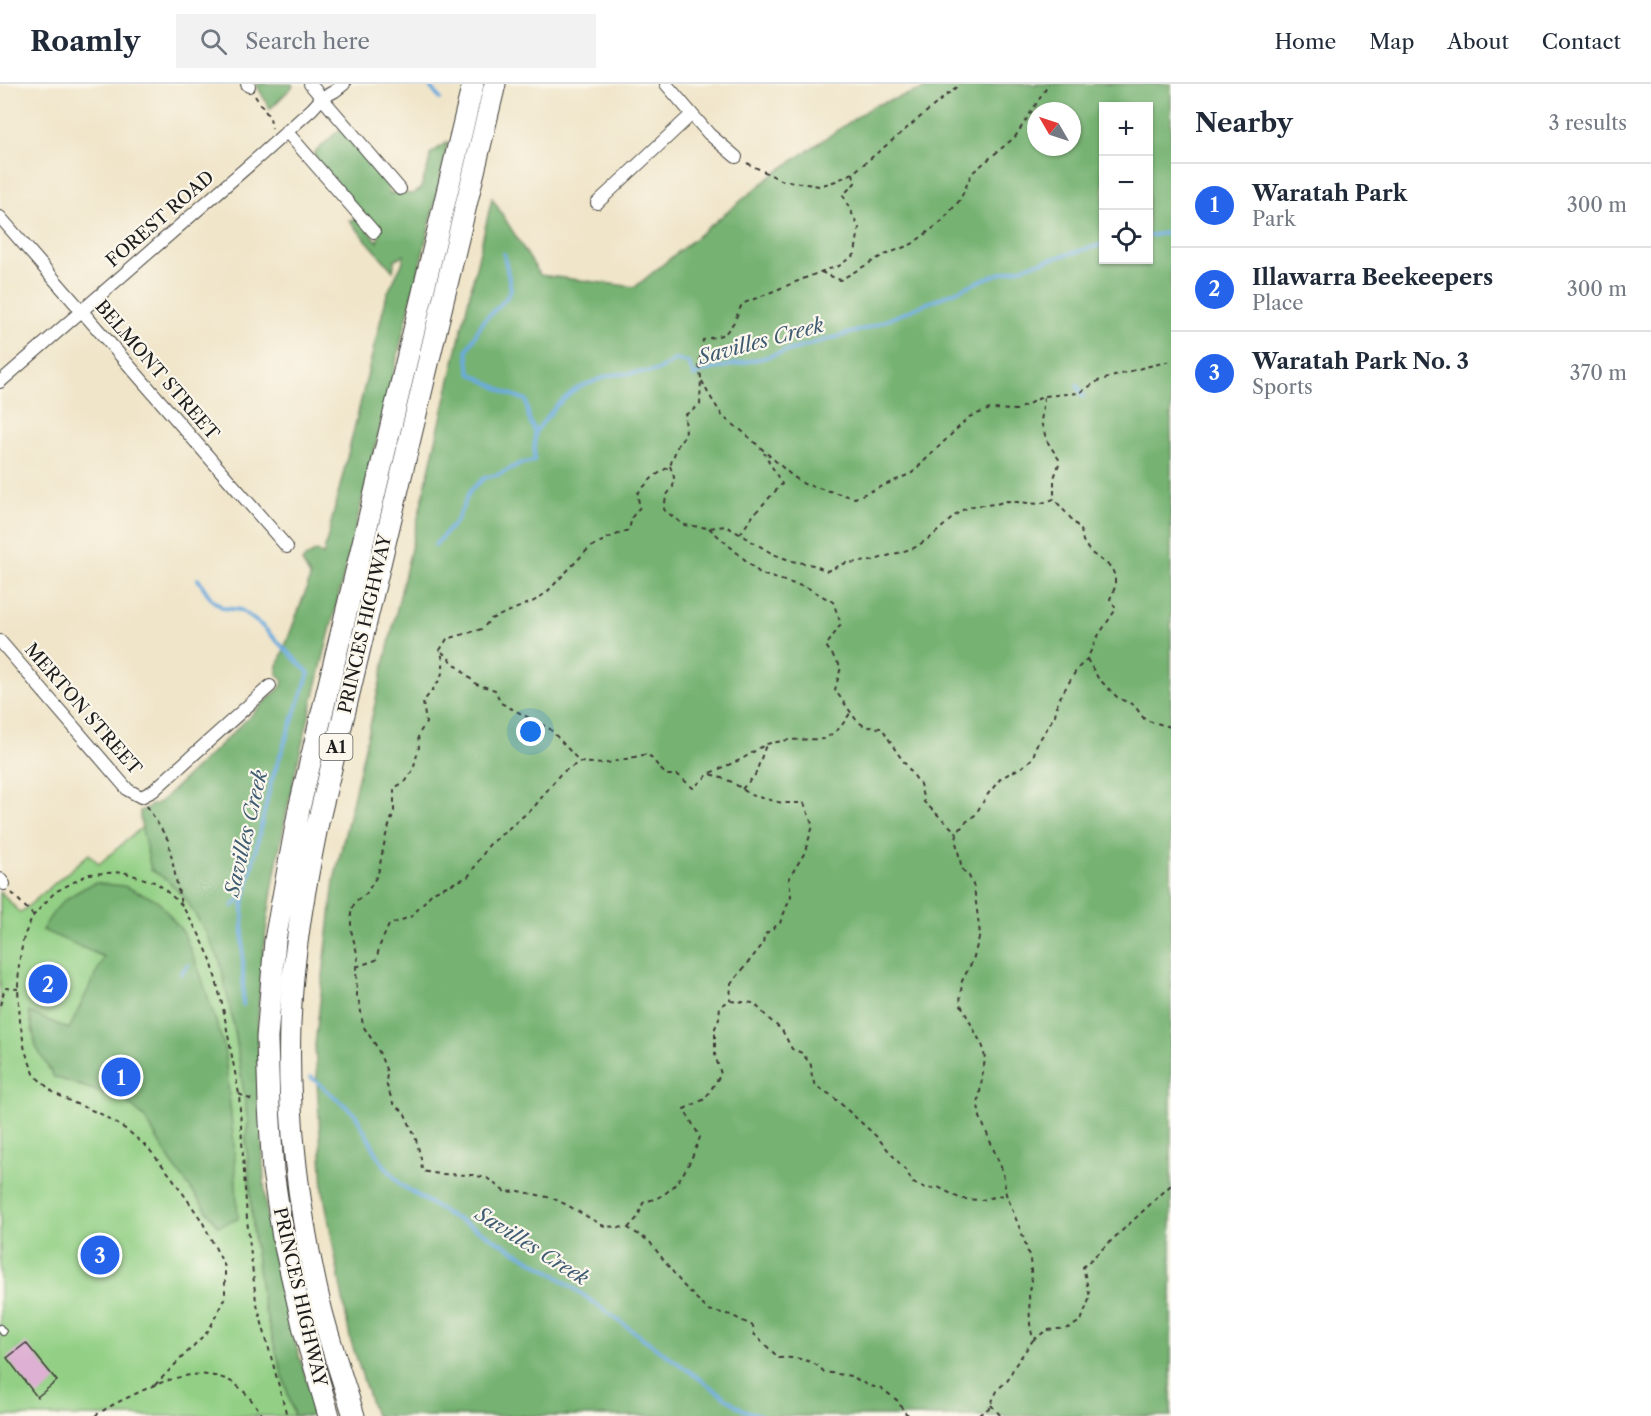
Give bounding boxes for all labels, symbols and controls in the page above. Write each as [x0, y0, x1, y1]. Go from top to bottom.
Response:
search box [176, 14, 596, 68]
text: Roamly [30, 24, 140, 58]
icon: search [197, 25, 230, 58]
text: Search here [245, 28, 370, 55]
text: Home [1275, 29, 1336, 54]
text: Map [1369, 29, 1414, 54]
text: About [1447, 29, 1509, 54]
text: Contact [1542, 29, 1621, 54]
north arrow [1027, 102, 1081, 156]
map controls [1099, 102, 1153, 264]
button: + [1099, 102, 1153, 156]
text: Nearby [1195, 107, 1293, 139]
text: 3 results [1549, 111, 1627, 135]
button: − [1099, 156, 1153, 210]
street label: FOREST ROAD [102, 166, 218, 272]
text: Waratah Park [1252, 180, 1407, 207]
text: 1 [1210, 193, 1219, 217]
text: 300 m [1567, 193, 1627, 217]
text: Park [1252, 207, 1295, 231]
button: locate [1099, 210, 1153, 264]
text: Illawarra Beekeepers [1252, 264, 1493, 291]
text: 2 [1209, 277, 1220, 301]
text: 300 m [1567, 277, 1627, 301]
text: Place [1252, 291, 1303, 315]
street label: BELMONT STREET [90, 296, 224, 445]
water label: Savilles Creek [695, 313, 827, 370]
text: Waratah Park No. 3 [1252, 348, 1469, 375]
text: 3 [1209, 361, 1220, 385]
text: 370 m [1570, 361, 1627, 385]
text: Sports [1252, 375, 1313, 399]
street label: PRINCES HIGHWAY [334, 531, 397, 716]
street label: MERTON STREET [20, 639, 146, 780]
your location [516, 717, 545, 746]
road number: A1 [320, 734, 352, 760]
water label: Savilles Creek [220, 767, 272, 899]
pin: 2 [28, 962, 68, 1006]
pin: 1 [102, 1054, 140, 1100]
water label: Savilles Creek [470, 1201, 594, 1291]
street label: PRINCES HIGHWAY [269, 1205, 332, 1390]
pin: 3 [80, 1232, 120, 1278]

